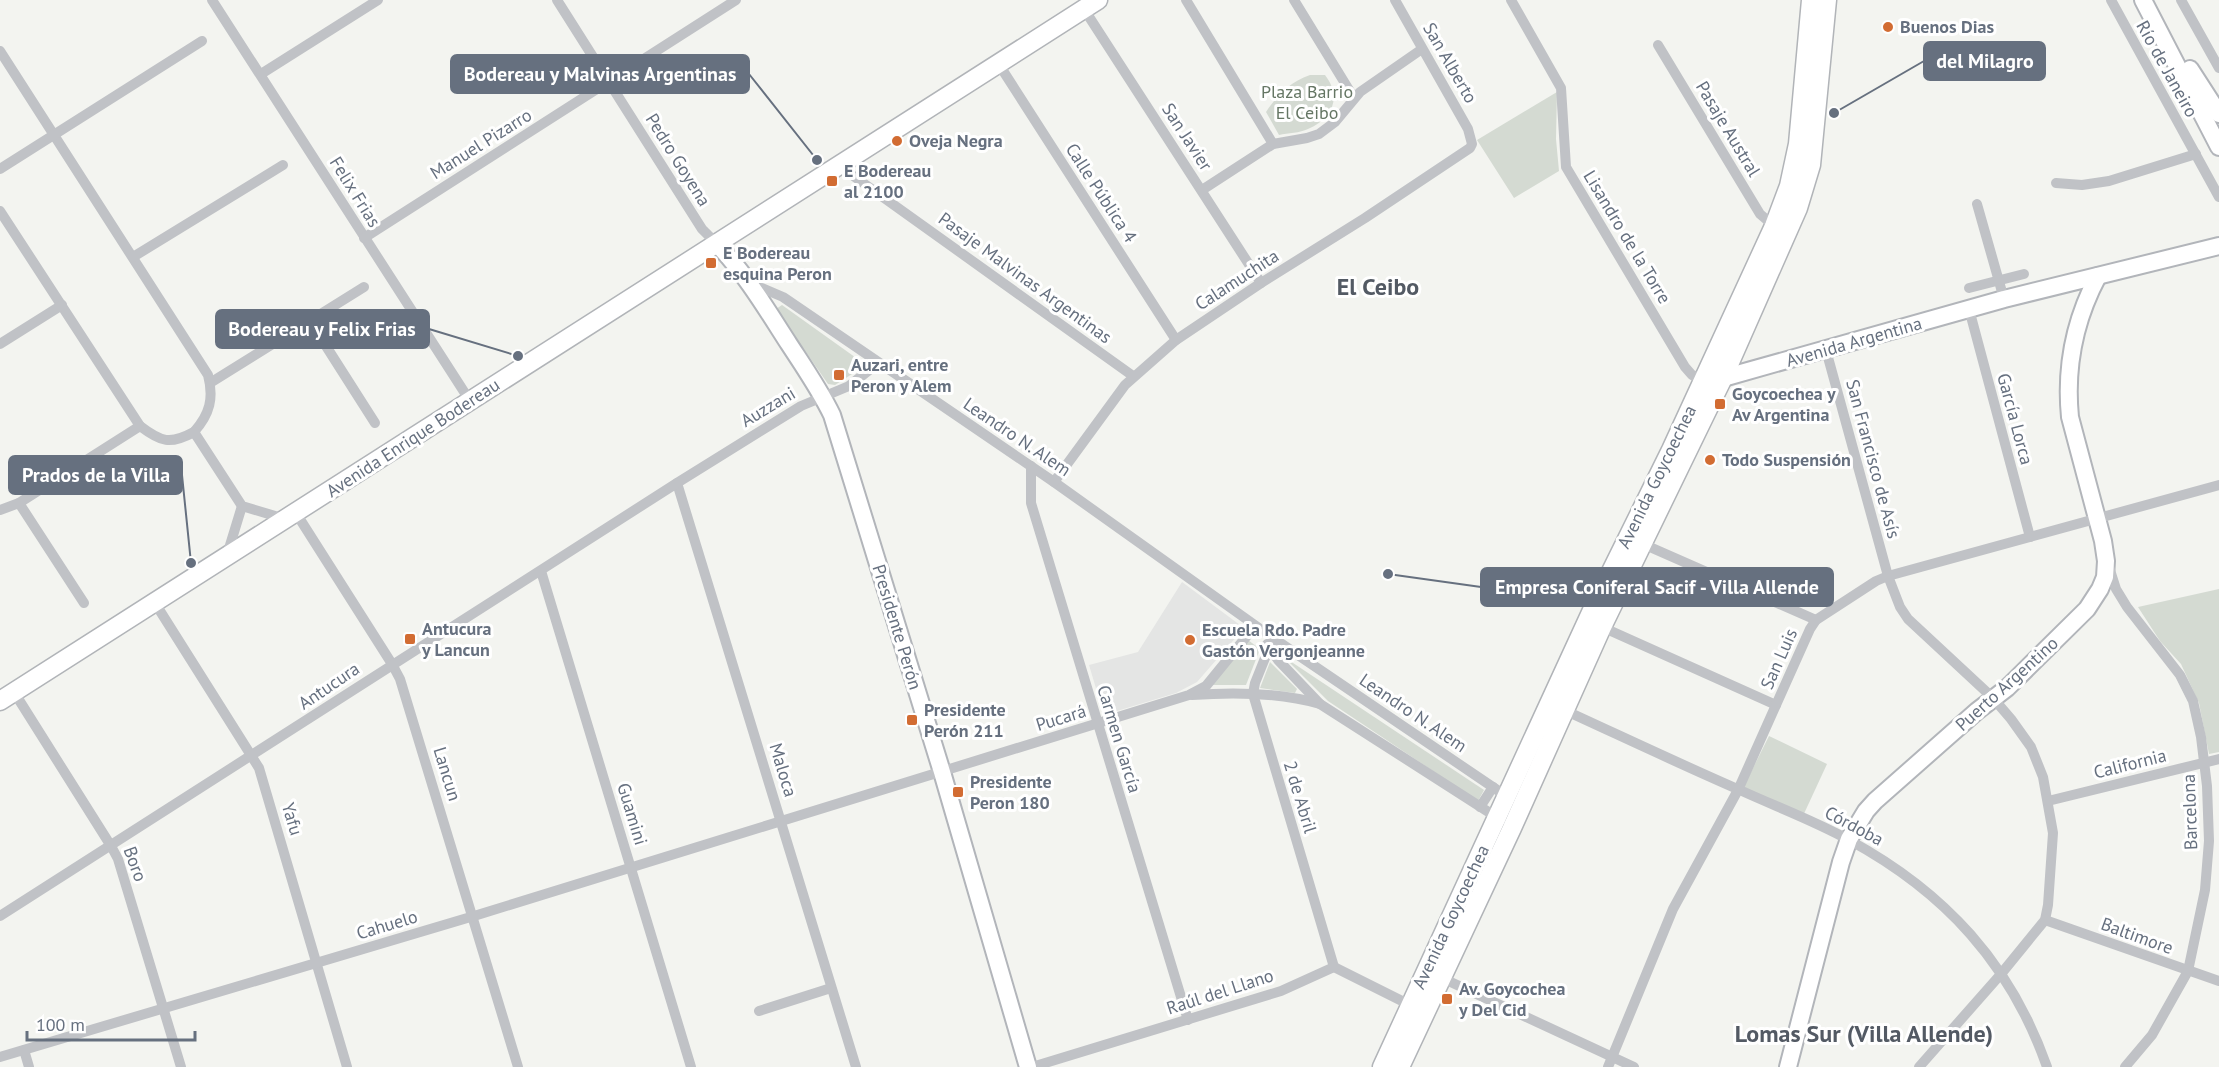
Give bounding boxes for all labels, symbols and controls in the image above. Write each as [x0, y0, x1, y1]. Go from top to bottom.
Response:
place label: Buenos Dias [1900, 15, 1995, 38]
street label: Río de Janeiro [2131, 16, 2203, 121]
street label: San Alberto [1418, 18, 1483, 107]
marker: Buenos Dias [1881, 20, 1895, 34]
callout: del Milagro [1924, 42, 2045, 80]
text: del Milagro [1936, 48, 2034, 74]
callout: Bodereau y Malvinas Argentinas [451, 55, 749, 93]
text: Bodereau y Malvinas Argentinas [464, 61, 736, 87]
street label: Pasaje Austral [1691, 77, 1766, 181]
park label: Plaza Barrio El Ceibo [1261, 80, 1353, 124]
street label: San Javier [1157, 99, 1218, 175]
street label: Manuel Pizarro [426, 103, 536, 184]
street label: Pedro Goyena [641, 109, 716, 211]
place label: Oveja Negra [909, 129, 1003, 152]
marker: Oveja Negra [890, 134, 904, 148]
street label: Calle Pública 4 [1061, 139, 1142, 247]
street label: Felix Frias [325, 152, 386, 231]
place label: E Bodereau al 2100 [844, 159, 931, 203]
street label: Lisandro de la Torre [1579, 166, 1676, 308]
marker: E Bodereau al 2100 [825, 174, 839, 188]
street label: Pasaje Malvinas Argentinas [934, 207, 1116, 348]
place label: E Bodereau esquina Peron [723, 241, 832, 285]
street label: Calamuchita [1191, 244, 1283, 315]
marker: E Bodereau esquina Peron [704, 256, 718, 270]
district label: El Ceibo [1337, 271, 1419, 302]
callout: Bodereau y Felix Frias [216, 310, 429, 348]
street label: Avenida Argentina [1783, 311, 1924, 372]
text: Bodereau y Felix Frias [228, 316, 416, 342]
place label: Auzari, entre Peron y Alem [851, 353, 951, 397]
marker: Auzari, entre Peron y Alem [832, 368, 846, 382]
street label: García Lorca [1992, 371, 2039, 467]
street label: Avenida Enrique Bodereau [322, 373, 504, 502]
street label: San Francisco de Asís [1841, 377, 1906, 541]
street label: Auzzani [736, 381, 799, 432]
place label: Goycoechea y Av Argentina [1732, 382, 1836, 426]
street label: Leandro N. Alem [959, 392, 1075, 481]
marker: Goycoechea y Av Argentina [1713, 397, 1727, 411]
street label: Avenida Goycoechea [1612, 401, 1701, 552]
place label: Todo Suspensión [1722, 448, 1851, 471]
marker: Todo Suspensión [1703, 453, 1717, 467]
callout: Prados de la Villa [9, 456, 182, 494]
text: Prados de la Villa [22, 462, 170, 488]
street label: Presidente Perón [868, 561, 927, 692]
callout: Empresa Coniferal Sacif - Villa Allende [1481, 568, 1833, 606]
text: Empresa Coniferal Sacif - Villa Allende [1495, 574, 1819, 600]
place label: Antucura y Lancun [421, 617, 491, 661]
place label: Escuela Rdo. Padre Gastón Vergonjeanne [1202, 618, 1365, 662]
street label: San Luis [1755, 625, 1802, 693]
street label: Puerto Argentino [1950, 631, 2063, 736]
marker: Antucura y Lancun [403, 632, 417, 646]
marker: Escuela Rdo. Padre Gastón Vergonjeanne [1183, 633, 1197, 647]
street label: Antucura [294, 657, 364, 714]
street label: Leandro N. Alem [1355, 668, 1471, 757]
street label: Carmen García [1092, 682, 1147, 795]
place label: Presidente Perón 211 [924, 698, 1006, 742]
street label: Pucará [1033, 699, 1089, 736]
marker: Presidente Perón 211 [905, 713, 919, 727]
street label: Maloca [764, 740, 803, 800]
street label: California [2091, 743, 2169, 784]
street label: Lancun [428, 744, 467, 804]
street label: 2 de Abril [1279, 758, 1323, 836]
place label: Presidente Peron 180 [970, 770, 1052, 814]
street label: Barcelona [2177, 774, 2202, 850]
street label: Guamini [612, 780, 653, 848]
marker: Presidente Peron 180 [951, 785, 965, 799]
street label: Yafu [277, 800, 308, 838]
street label: Córdoba [1821, 801, 1888, 851]
street label: Avenida Goycoechea [1407, 841, 1494, 993]
street label: Boro [119, 843, 152, 885]
street label: Cahuelo [354, 904, 420, 945]
street label: Baltimore [2098, 912, 2176, 959]
street label: Raúl del Llano [1163, 963, 1276, 1020]
place label: Av. Goycochea y Del Cid [1458, 977, 1565, 1021]
marker: Av. Goycochea y Del Cid [1440, 992, 1454, 1006]
scale bar [27, 1004, 195, 1042]
text: 100 m [36, 1013, 85, 1036]
district label: Lomas Sur (Villa Allende) [1735, 1018, 1993, 1049]

